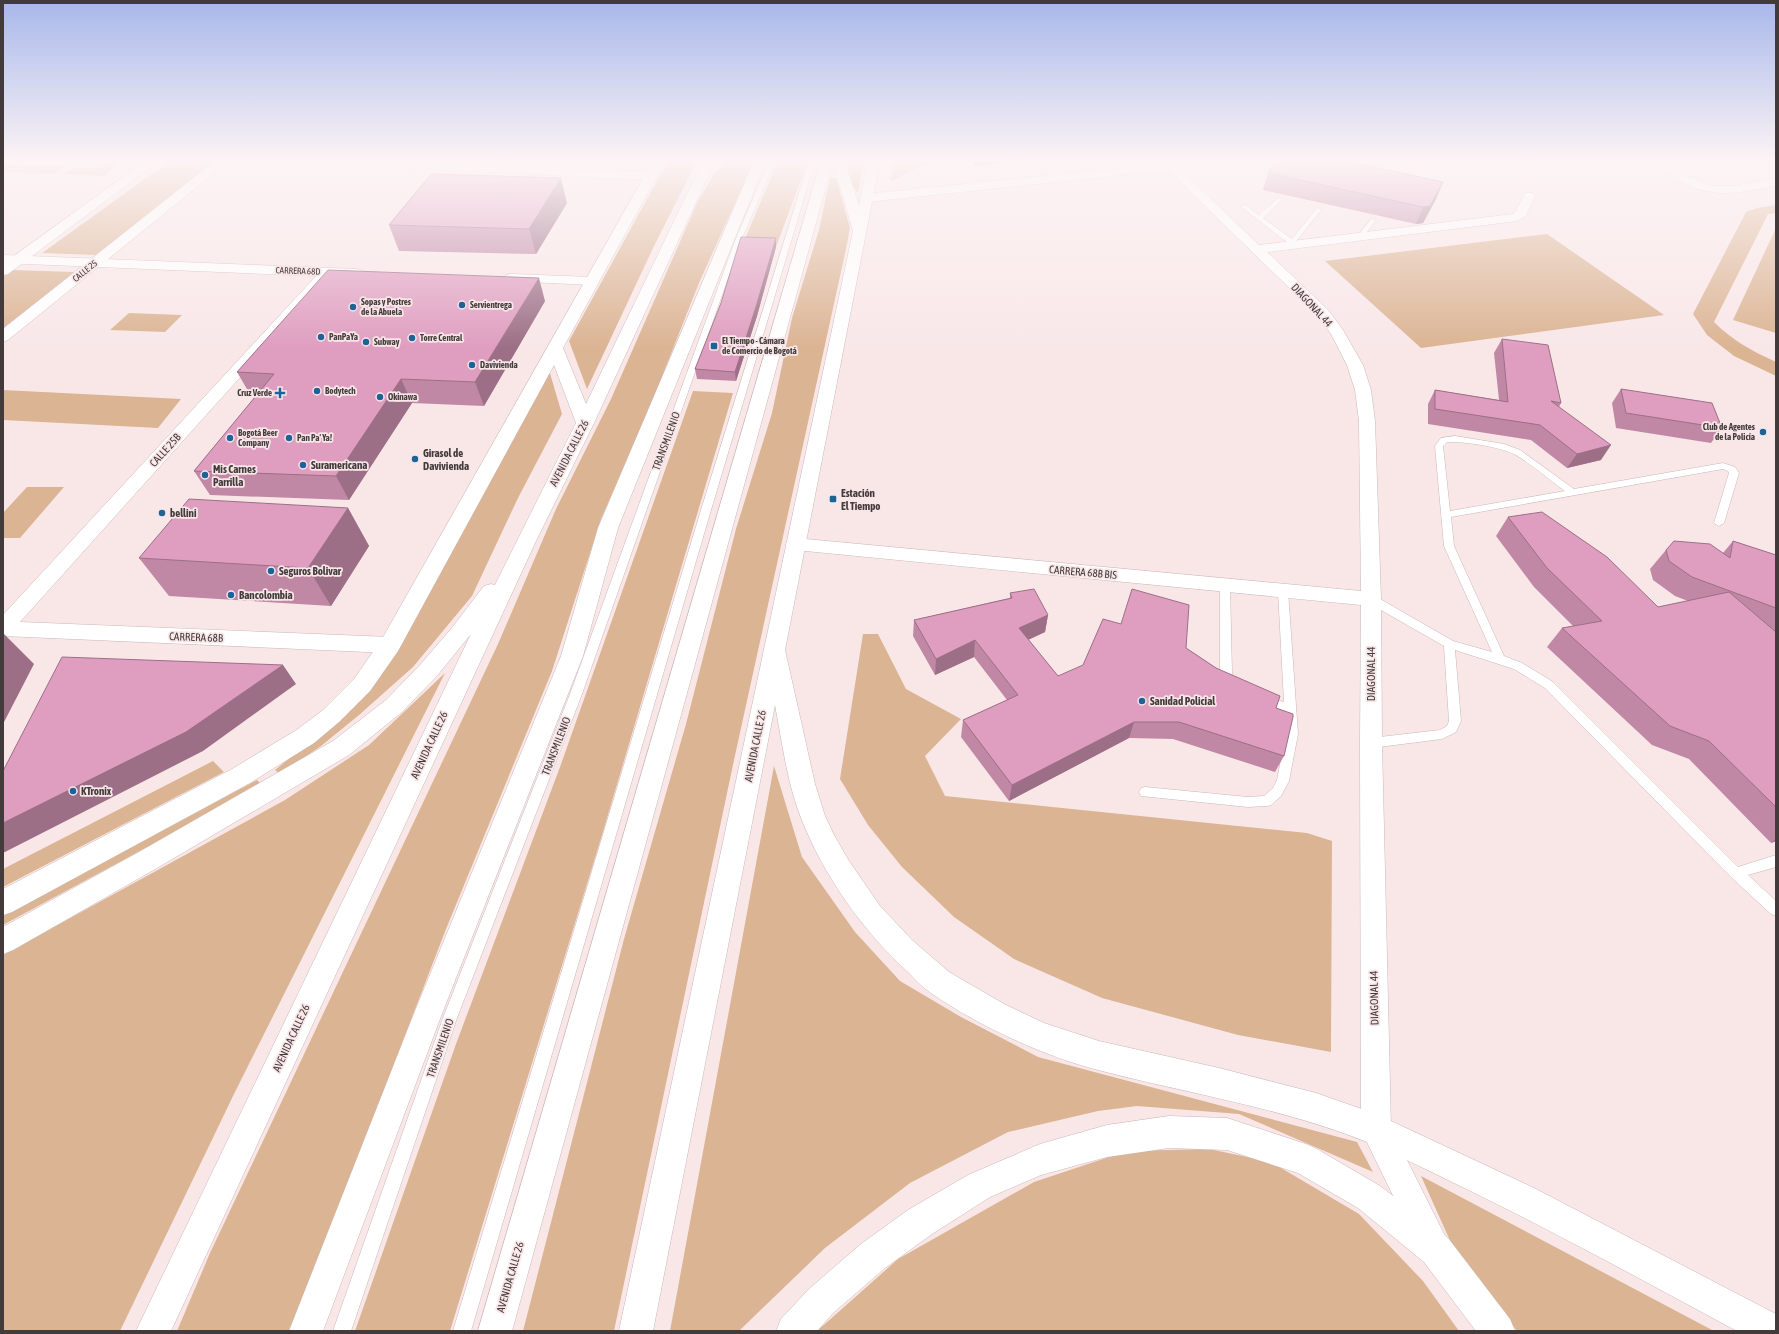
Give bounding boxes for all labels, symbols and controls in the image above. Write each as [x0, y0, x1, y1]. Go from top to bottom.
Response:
street label: CALLE 25 [71, 258, 99, 284]
street label: CARRERA 68D [275, 265, 321, 277]
street label: DIAGONAL 44 [1289, 281, 1335, 329]
place label: Sopas y Postres de la Abuela [361, 297, 412, 317]
marker: Servientrega [457, 300, 467, 310]
place label: Servientrega [470, 300, 512, 310]
marker: Sopas y Postres de la Abuela [348, 302, 358, 312]
marker: PanPaYa [316, 332, 326, 342]
place label: PanPaYa [329, 332, 358, 342]
marker: Torre Central [407, 333, 417, 343]
place label: Torre Central [420, 333, 463, 343]
place label: El Tiempo - Cámara de Comercio de Bogotá [722, 336, 797, 356]
marker: Subway [361, 337, 371, 347]
place label: Subway [374, 337, 400, 347]
marker: El Tiempo - Cámara de Comercio de Bogotá [709, 341, 719, 351]
marker: Davivienda [467, 360, 477, 370]
place label: Davivienda [480, 360, 518, 370]
marker: Bodytech [312, 386, 322, 396]
place label: Bodytech [325, 386, 356, 396]
place label: Cruz Verde [237, 388, 272, 398]
marker: Cruz Verde [275, 388, 285, 398]
marker: Okinawa [375, 392, 385, 402]
place label: Okinawa [388, 392, 417, 402]
street label: TRANSMILENIO [650, 410, 682, 472]
street label: AVENIDA CALLE 26 [547, 418, 591, 488]
place label: Club de Agentes de la Policía [1703, 422, 1756, 442]
marker: Club de Agentes de la Policía [1758, 427, 1768, 437]
place label: Bogotá Beer Company [238, 428, 278, 448]
street label: CALLE 25B [147, 430, 184, 469]
marker: Bogotá Beer Company [225, 433, 235, 443]
marker: Pan Pa' Ya! [284, 433, 294, 443]
place label: Pan Pa' Ya! [297, 433, 333, 443]
place label: Girasol de Davivienda [423, 447, 469, 472]
marker: Girasol de Davivienda [410, 454, 420, 464]
place label: Suramericana [311, 459, 367, 471]
marker: Suramericana [298, 460, 308, 470]
place label: Mis Carnes Parrilla [213, 463, 256, 488]
marker: Mis Carnes Parrilla [200, 470, 210, 480]
place label: Estación El Tiempo [841, 487, 881, 512]
marker: Estación El Tiempo [828, 494, 838, 504]
place label: bellini [170, 507, 197, 519]
marker: bellini [157, 508, 167, 518]
street label: CARRERA 68B BIS [1049, 563, 1118, 581]
place label: Seguros Bolivar [279, 565, 342, 577]
marker: Seguros Bolivar [266, 566, 276, 576]
place label: Bancolombia [239, 589, 293, 601]
marker: Bancolombia [226, 590, 236, 600]
street label: CARRERA 68B [169, 630, 224, 644]
street label: DIAGONAL 44 [1365, 647, 1377, 701]
place label: Sanidad Policial [1150, 695, 1216, 707]
marker: Sanidad Policial [1137, 696, 1147, 706]
street label: AVENIDA CALLE 26 [408, 709, 450, 781]
street label: AVENIDA CALLE 26 [742, 709, 768, 783]
street label: TRANSMILENIO [539, 715, 573, 777]
place label: KTronix [81, 785, 112, 797]
marker: KTronix [68, 786, 78, 796]
street label: DIAGONAL 44 [1368, 971, 1380, 1025]
street label: AVENIDA CALLE 26 [270, 1002, 312, 1074]
street label: TRANSMILENIO [424, 1017, 456, 1079]
street label: AVENIDA CALLE 26 [494, 1240, 526, 1314]

